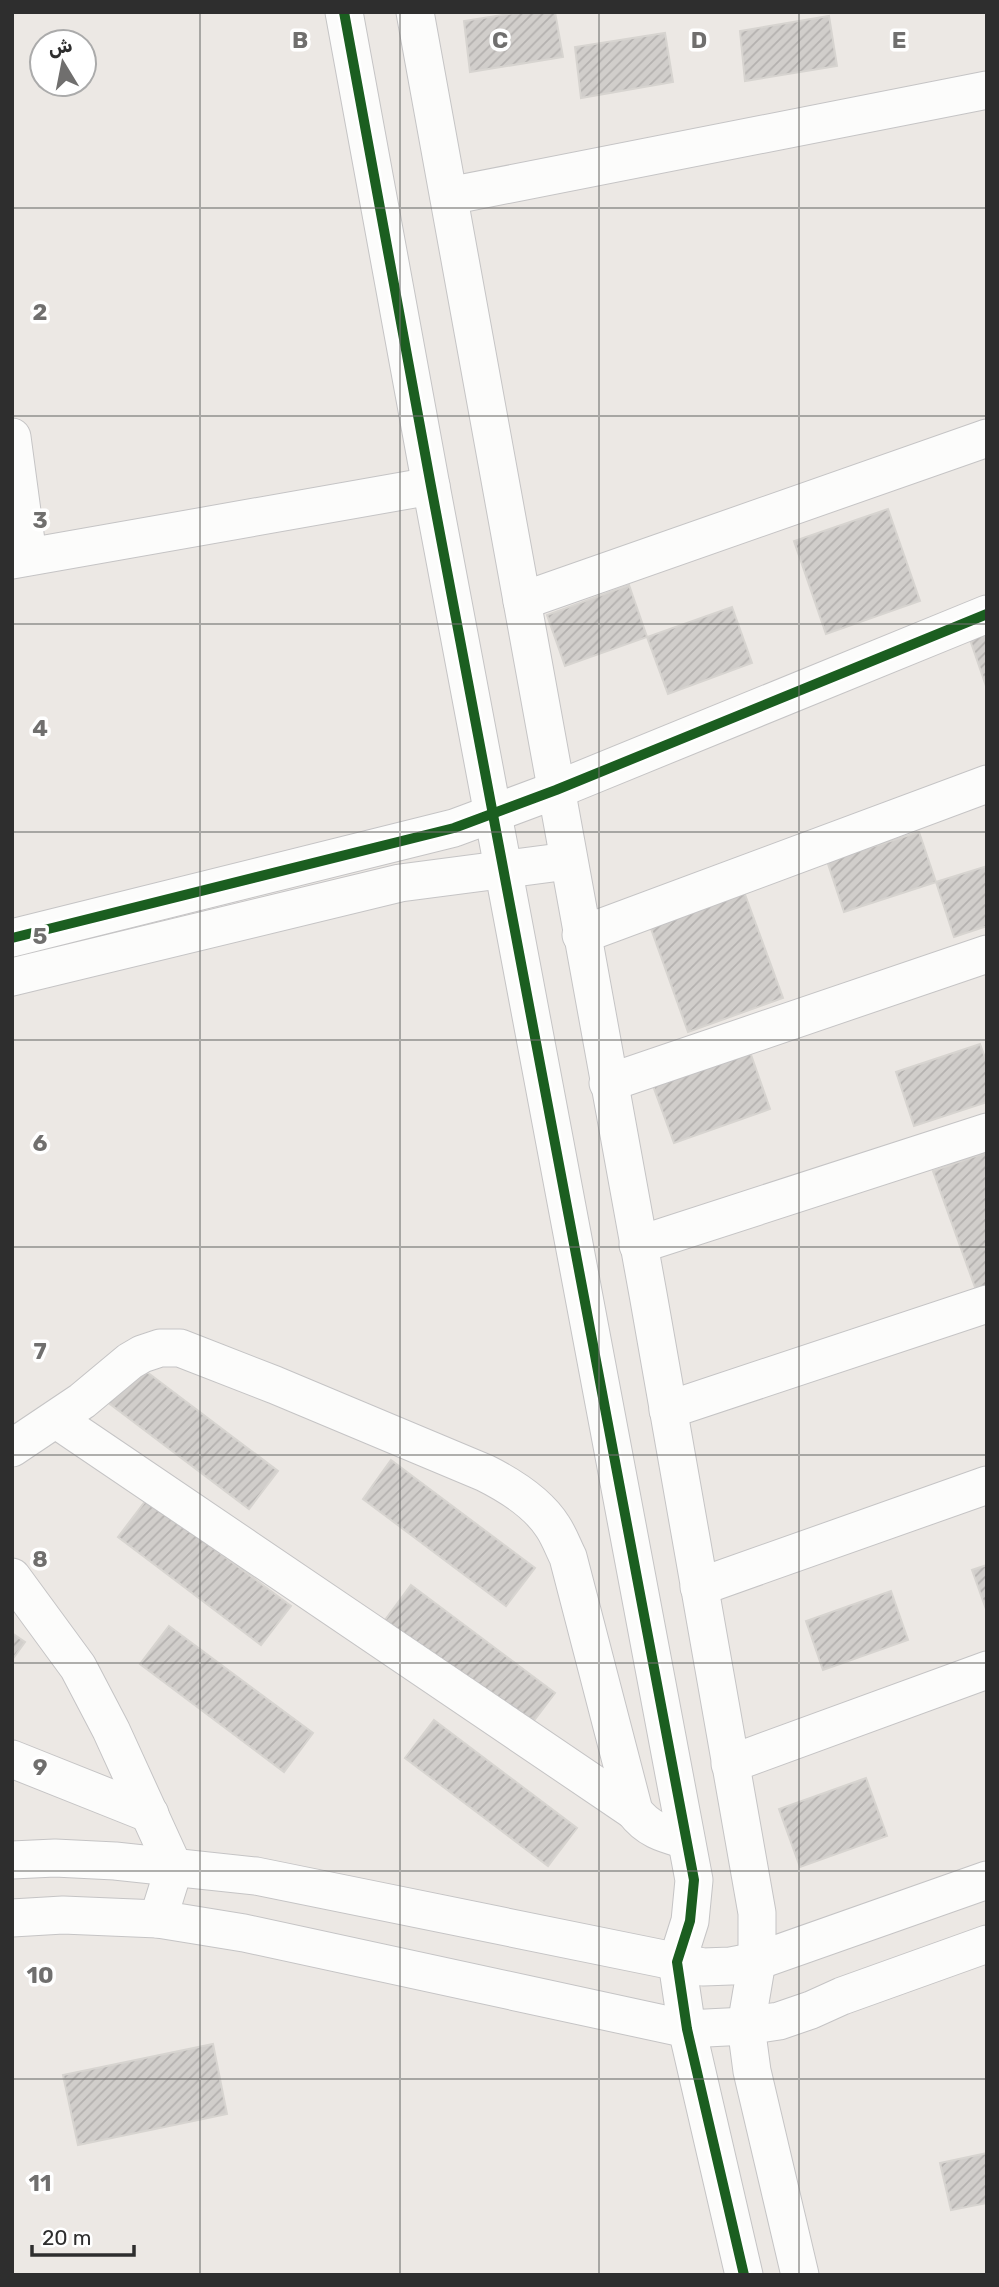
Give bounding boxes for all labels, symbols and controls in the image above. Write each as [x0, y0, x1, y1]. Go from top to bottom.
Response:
text: B [292, 26, 308, 54]
text: C [492, 26, 508, 54]
text: D [691, 26, 707, 54]
text: E [892, 26, 906, 54]
north arrow [28, 28, 98, 98]
text: ش [46, 33, 74, 60]
text: 2 [33, 298, 47, 326]
text: 3 [32, 506, 48, 534]
text: 4 [32, 714, 48, 742]
text: 5 [33, 922, 48, 950]
text: 6 [33, 1129, 48, 1157]
text: 7 [33, 1337, 47, 1365]
text: 8 [32, 1545, 48, 1573]
text: 9 [33, 1753, 47, 1781]
text: 10 [26, 1961, 54, 1989]
text: 11 [29, 2169, 51, 2197]
scale bar [32, 2214, 133, 2258]
text: 20 m [42, 2225, 91, 2250]

